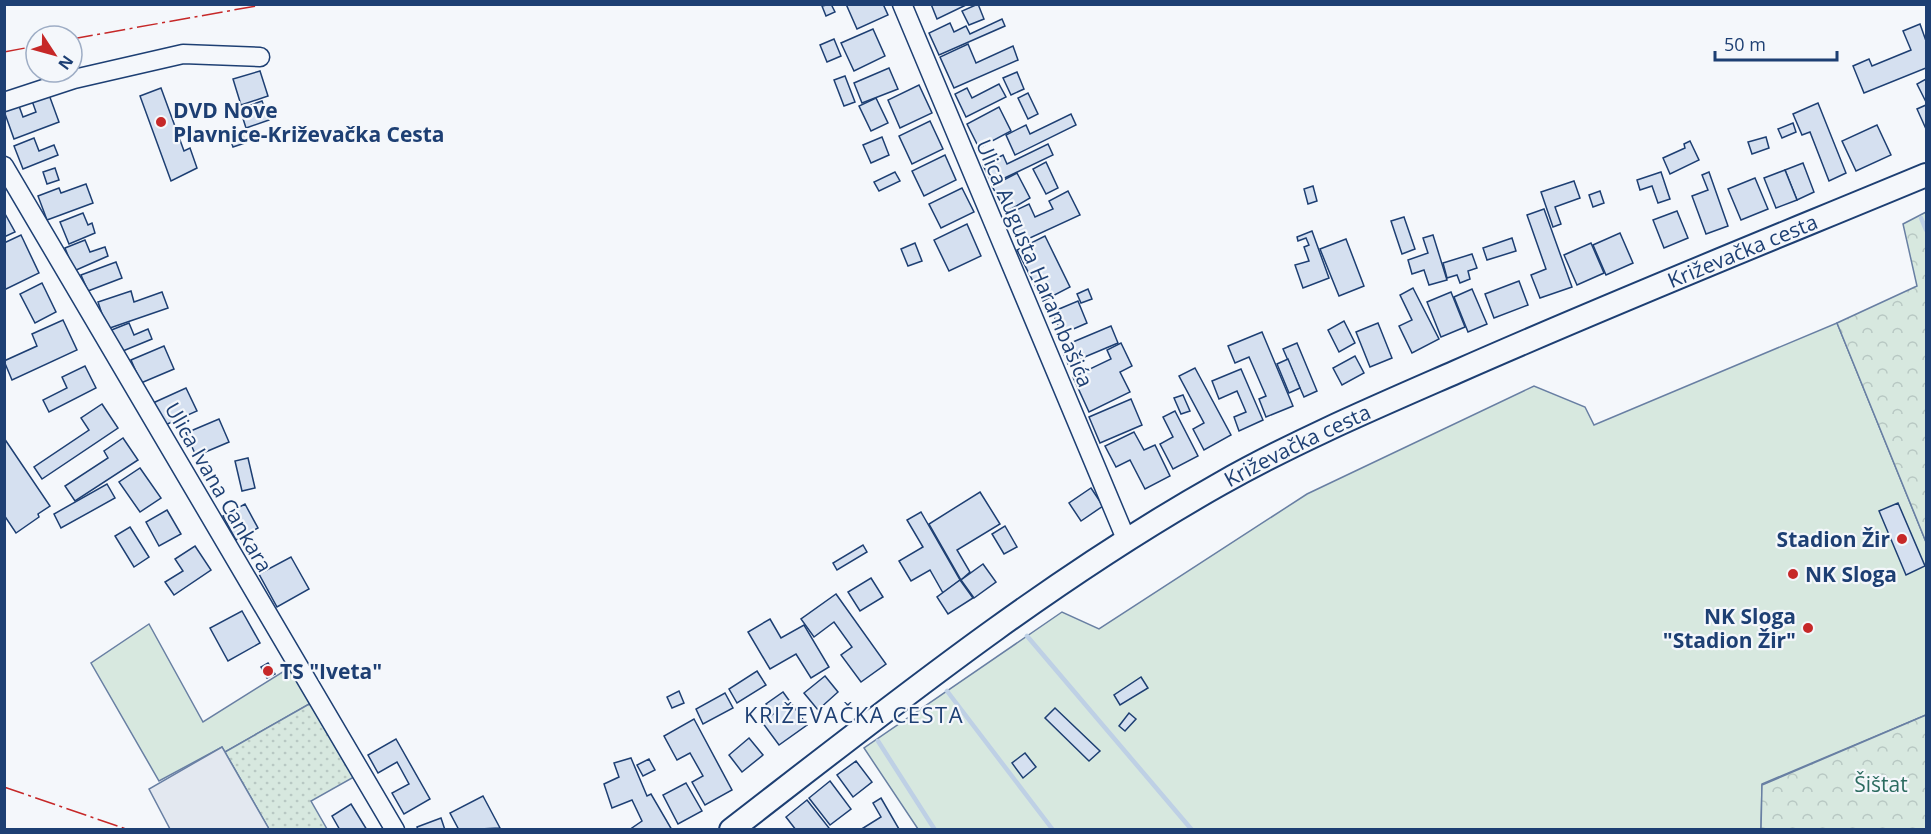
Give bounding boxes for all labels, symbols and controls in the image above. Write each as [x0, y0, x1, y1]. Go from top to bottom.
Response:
north arrow [24, 24, 84, 84]
scale bar [1715, 24, 1836, 62]
text: 50 m [1724, 32, 1766, 56]
text: N [53, 51, 79, 75]
place label: DVD Nove Plavnice-Križevačka Cesta [173, 96, 445, 148]
marker: DVD Nove Plavnice-Križevačka Cesta [154, 115, 168, 129]
street label: Ulica Augusta Harambašića [970, 135, 1100, 391]
street label: Križevačka cesta [1663, 207, 1822, 294]
street label: Ulica Ivana Cankara [159, 397, 279, 577]
street label: Križevačka cesta [1219, 397, 1375, 493]
place label: Stadion Žir [1777, 525, 1890, 553]
marker: Stadion Žir [1895, 532, 1909, 546]
place label: NK Sloga [1805, 560, 1897, 588]
marker: NK Sloga [1786, 567, 1800, 581]
place label: NK Sloga "Stadion Žir" [1663, 602, 1796, 654]
marker: NK Sloga "Stadion Žir" [1801, 621, 1815, 635]
place label: TS "Iveta" [280, 657, 382, 685]
marker: TS "Iveta" [261, 664, 275, 678]
district label: KRIŽEVAČKA CESTA [744, 699, 964, 729]
park label: Šištat [1854, 770, 1908, 798]

